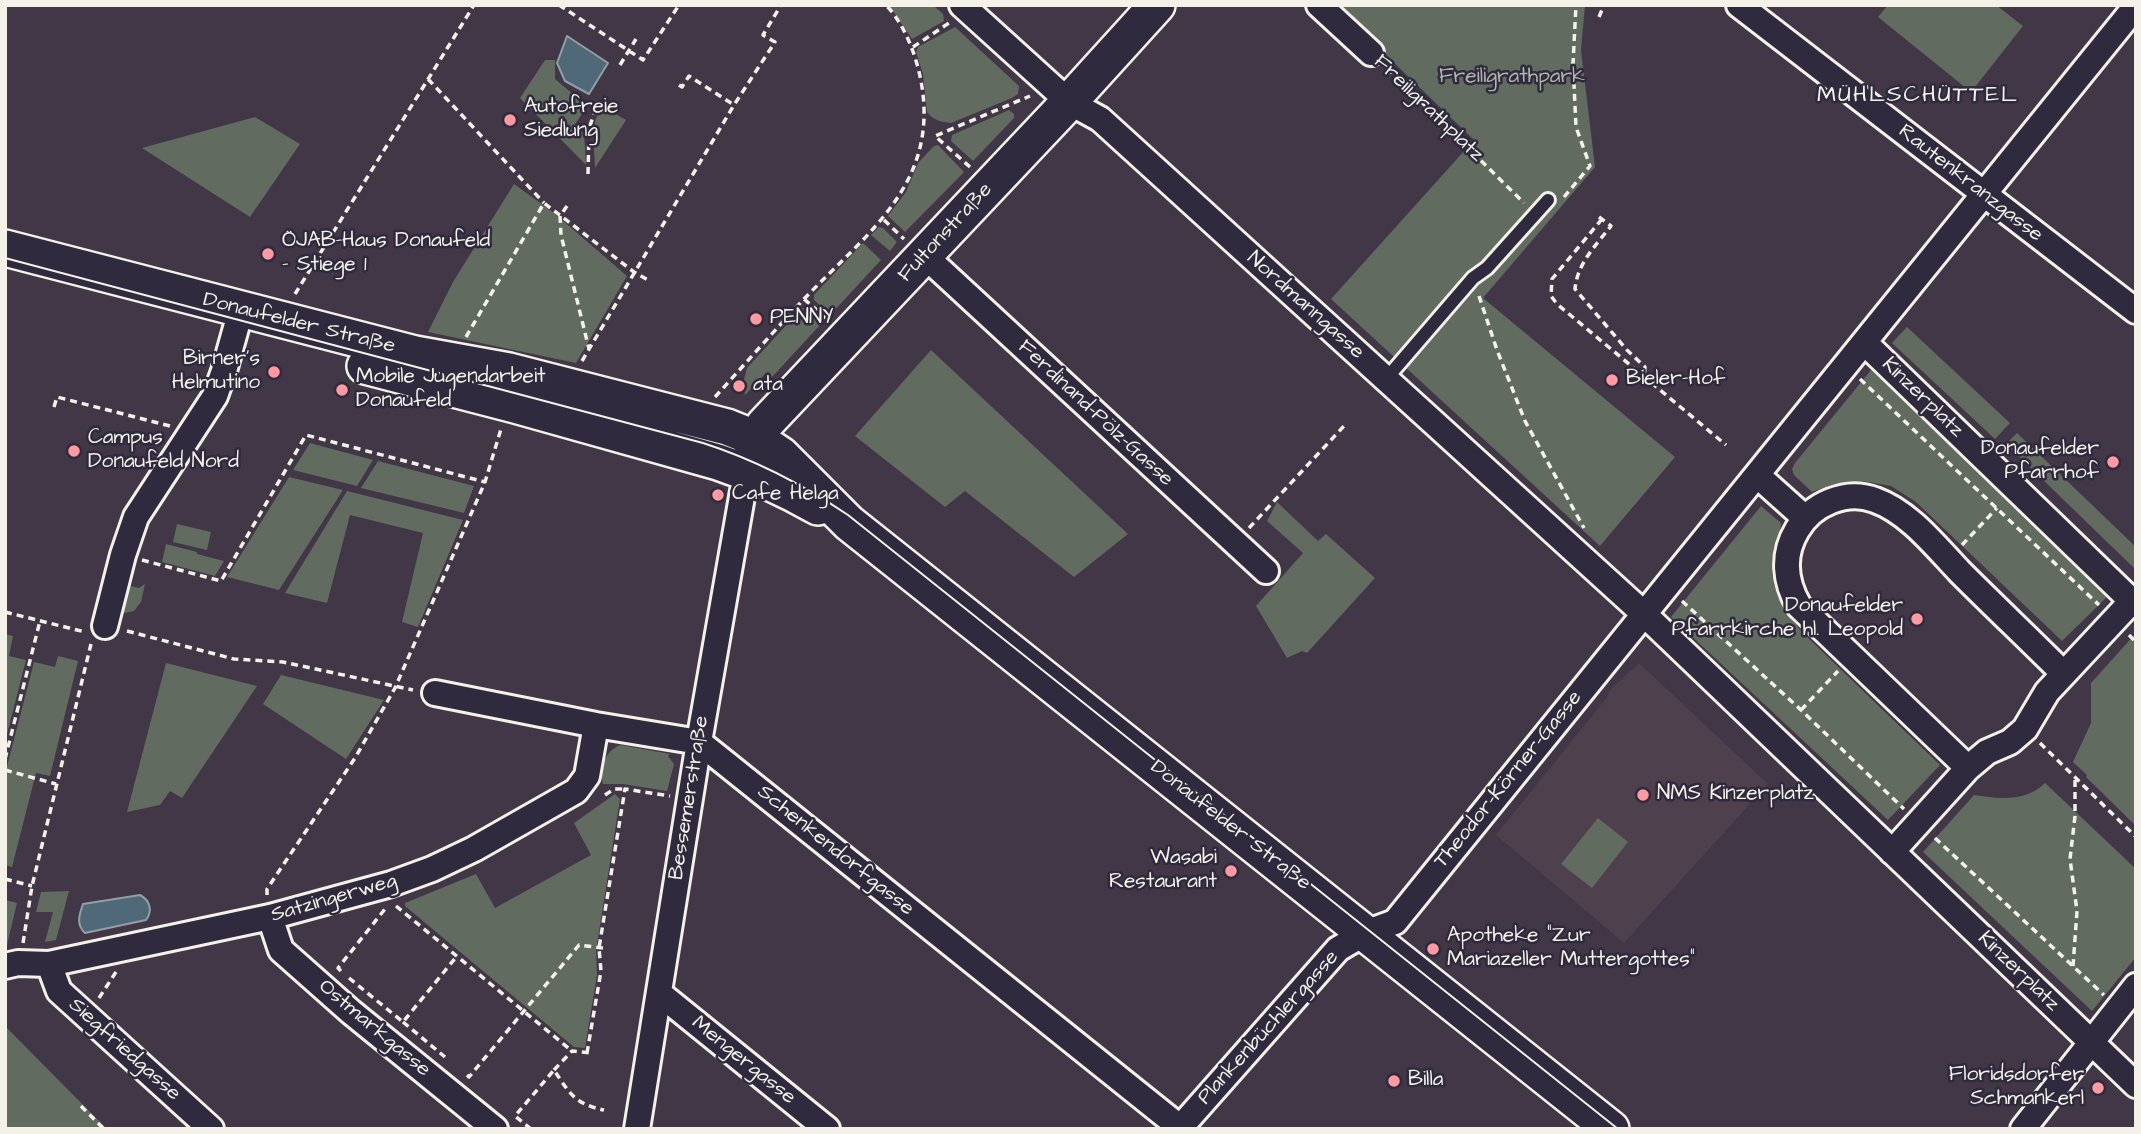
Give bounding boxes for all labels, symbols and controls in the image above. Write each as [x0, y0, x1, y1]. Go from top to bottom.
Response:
street label: Freiligrathplatz [1368, 50, 1488, 168]
park label: Freiligrathpark [1439, 65, 1585, 91]
district label: MÜHLSCHÜTTEL [1819, 82, 2017, 110]
place label: Autofreie Siedlung [524, 95, 618, 145]
marker: Autofreie Siedlung [502, 112, 518, 128]
street label: Rautenkranzgasse [1893, 120, 2047, 248]
street label: Fultonstraße [894, 178, 998, 288]
place label: ÖJAB-Haus Donaufeld - Stiege 1 [282, 229, 490, 279]
marker: ÖJAB-Haus Donaufeld - Stiege 1 [260, 246, 276, 262]
street label: Nordmanngasse [1241, 247, 1369, 365]
street label: Donaufelder Straße [200, 288, 398, 360]
place label: PENNY [770, 306, 833, 332]
marker: PENNY [748, 311, 764, 327]
street label: Ferdinand-Pölz-Gasse [1012, 335, 1178, 493]
place label: Birner's Helmutino [172, 347, 260, 397]
street label: Kinzerplatz [1876, 353, 1968, 443]
marker: Birner's Helmutino [266, 364, 282, 380]
place label: Mobile Jugendarbeit Donaufeld [356, 365, 546, 415]
place label: Bieler-Hof [1626, 367, 1725, 393]
marker: Bieler-Hof [1604, 372, 1620, 388]
place label: ata [753, 373, 783, 399]
marker: ata [731, 378, 747, 394]
marker: Mobile Jugendarbeit Donaufeld [334, 382, 350, 398]
place label: Campus Donaufeld Nord [88, 426, 239, 476]
place label: Donaufelder Pfarrhof [1981, 437, 2099, 487]
marker: Campus Donaufeld Nord [66, 443, 82, 459]
marker: Donaufelder Pfarrhof [2105, 454, 2121, 470]
place label: Cafe Helga [732, 482, 839, 508]
marker: Cafe Helga [710, 487, 726, 503]
place label: Donaufelder Pfarrkirche hl. Leopold [1672, 594, 1903, 644]
marker: Donaufelder Pfarrkirche hl. Leopold [1909, 611, 1925, 627]
street label: Theodor-Körner-Gasse [1430, 686, 1588, 874]
street label: Bessemerstraße [665, 714, 715, 882]
street label: Donaufelder Straße [1145, 755, 1315, 897]
street label: Schenkendorfgasse [752, 780, 918, 922]
place label: NMS Kinzerplatz [1657, 782, 1814, 808]
marker: NMS Kinzerplatz [1635, 787, 1651, 803]
place label: Wasabi Restaurant [1109, 846, 1217, 896]
marker: Wasabi Restaurant [1223, 863, 1239, 879]
street label: Satzingerweg [268, 869, 400, 929]
place label: Apotheke "Zur Mariazeller Muttergottes" [1447, 924, 1695, 974]
street label: Kinzerplatz [1972, 927, 2064, 1017]
marker: Apotheke "Zur Mariazeller Muttergottes" [1425, 941, 1441, 957]
street label: Plankenbüchlergasse [1193, 946, 1345, 1110]
street label: Ostmarkgasse [313, 975, 435, 1083]
street label: Siegfriedgasse [63, 993, 185, 1107]
street label: Mengergasse [686, 1011, 800, 1111]
place label: Floridsdorfer Schmankerl [1949, 1063, 2084, 1113]
place label: Billa [1408, 1068, 1443, 1094]
marker: Billa [1386, 1073, 1402, 1089]
marker: Floridsdorfer Schmankerl [2090, 1080, 2106, 1096]

